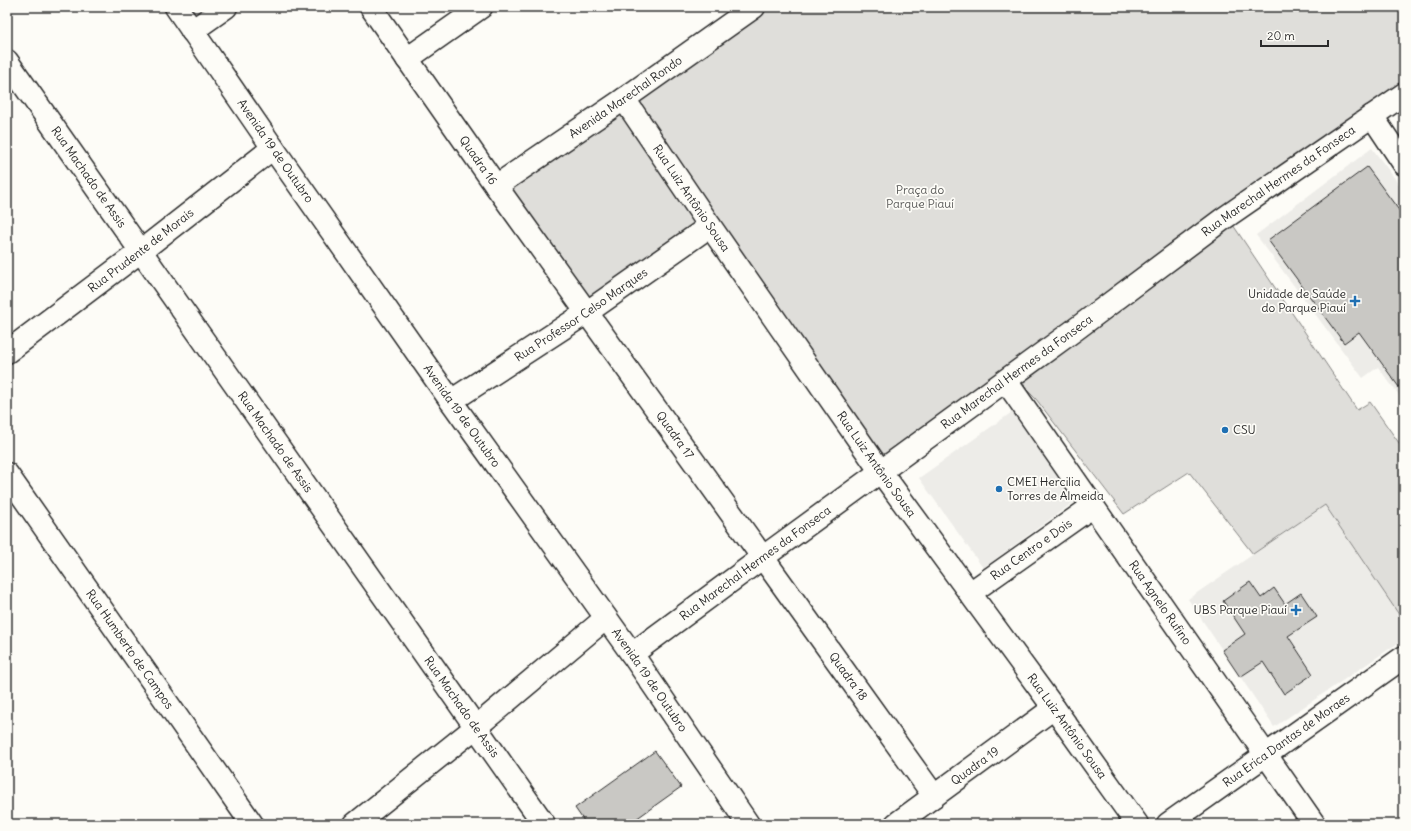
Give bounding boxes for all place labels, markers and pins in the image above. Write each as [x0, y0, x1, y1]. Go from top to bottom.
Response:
place label: Unidade de Saúde do Parque Piauí [1248, 286, 1346, 315]
marker: Unidade de Saúde do Parque Piauí [1349, 295, 1361, 307]
place label: CSU [1233, 422, 1256, 437]
marker: CSU [1220, 425, 1230, 435]
place label: CMEI Hercilia Torres de Almeida [1007, 474, 1104, 503]
marker: CMEI Hercilia Torres de Almeida [994, 484, 1004, 494]
place label: UBS Parque Piauí [1194, 602, 1287, 617]
marker: UBS Parque Piauí [1290, 604, 1302, 616]

